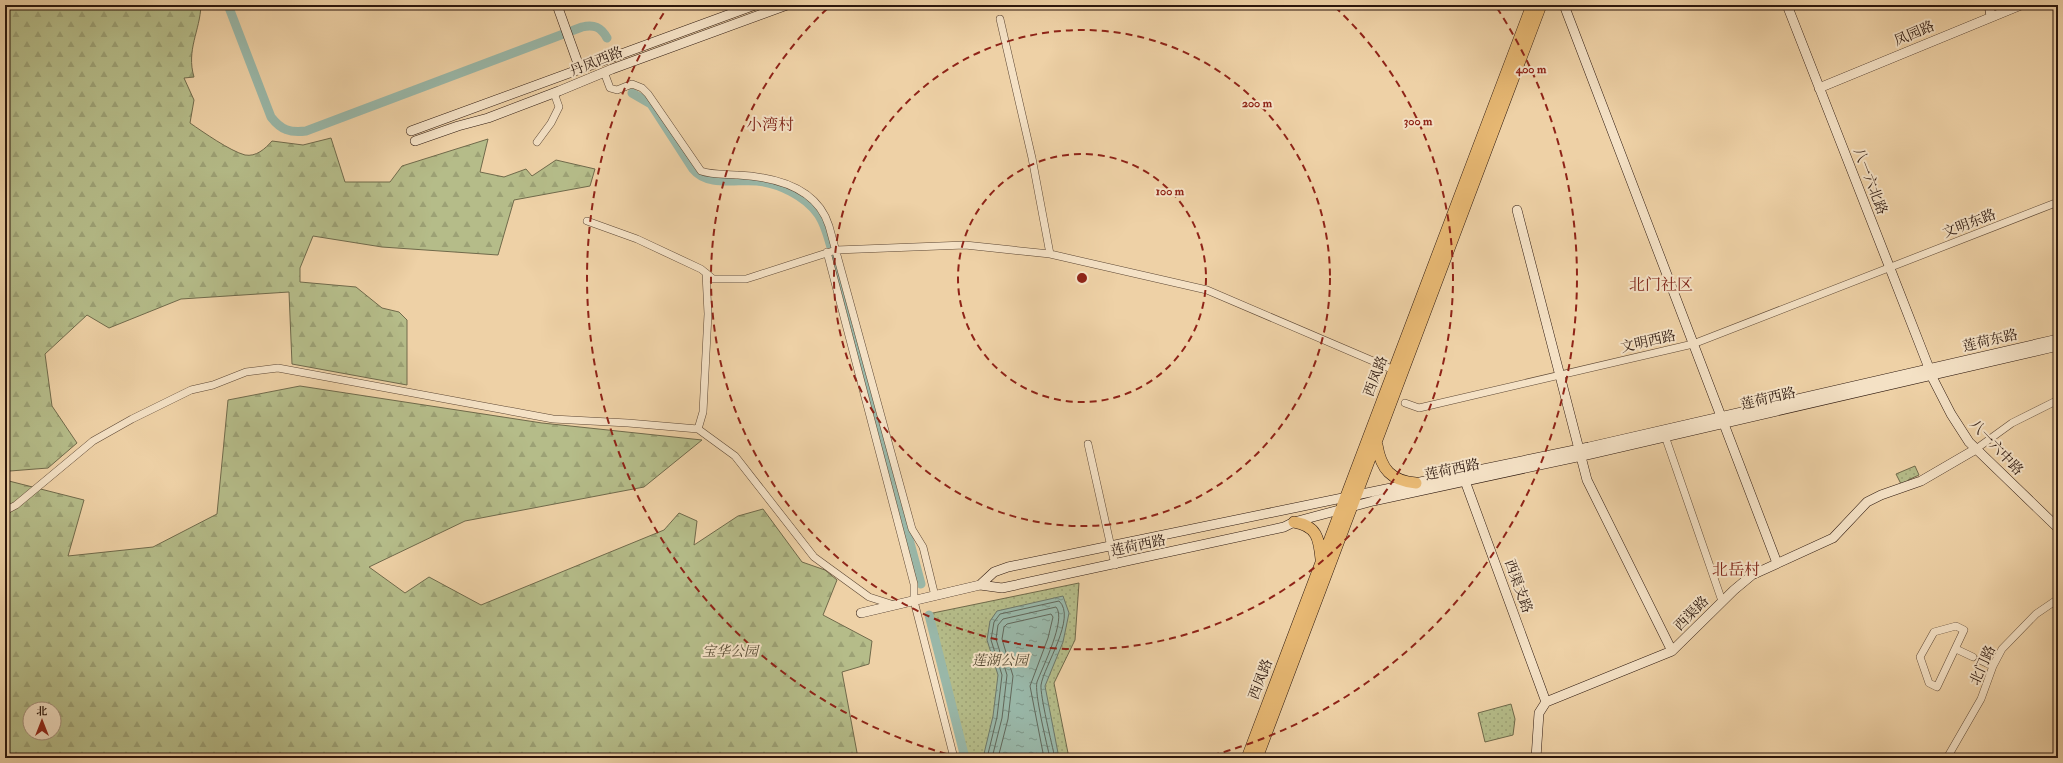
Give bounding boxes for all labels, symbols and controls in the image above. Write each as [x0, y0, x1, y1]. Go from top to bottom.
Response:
street label: 凤园路 [1892, 17, 1937, 49]
street label: 丹凤西路 [567, 43, 625, 80]
text: 400 m [1515, 62, 1547, 77]
text: 200 m [1242, 96, 1273, 111]
text: 300 m [1404, 114, 1433, 129]
district label: 小湾村 [746, 115, 794, 135]
street label: 八一六北路 [1850, 145, 1891, 217]
text: 100 m [1156, 184, 1185, 199]
street label: 文明东路 [1940, 205, 1998, 241]
centre of rings [1075, 271, 1089, 285]
district label: 北门社区 [1629, 275, 1693, 295]
street label: 莲荷东路 [1961, 326, 2019, 355]
street label: 文明西路 [1619, 327, 1677, 356]
street label: 西凤路 [1360, 354, 1391, 399]
street label: 莲荷西路 [1739, 384, 1797, 413]
street label: 八一六中路 [1967, 416, 2027, 479]
street label: 莲荷西路 [1423, 455, 1481, 484]
street label: 莲荷西路 [1109, 531, 1167, 560]
street label: 西渠支路 [1501, 557, 1536, 615]
district label: 北岳村 [1712, 560, 1760, 580]
street label: 西渠路 [1670, 592, 1712, 634]
park label: 宝华公园 [702, 643, 760, 660]
street label: 北门路 [1966, 643, 1999, 688]
park label: 莲湖公园 [972, 652, 1030, 669]
street label: 西凤路 [1245, 657, 1276, 702]
north arrow [22, 701, 62, 741]
text: 北 [37, 705, 48, 718]

